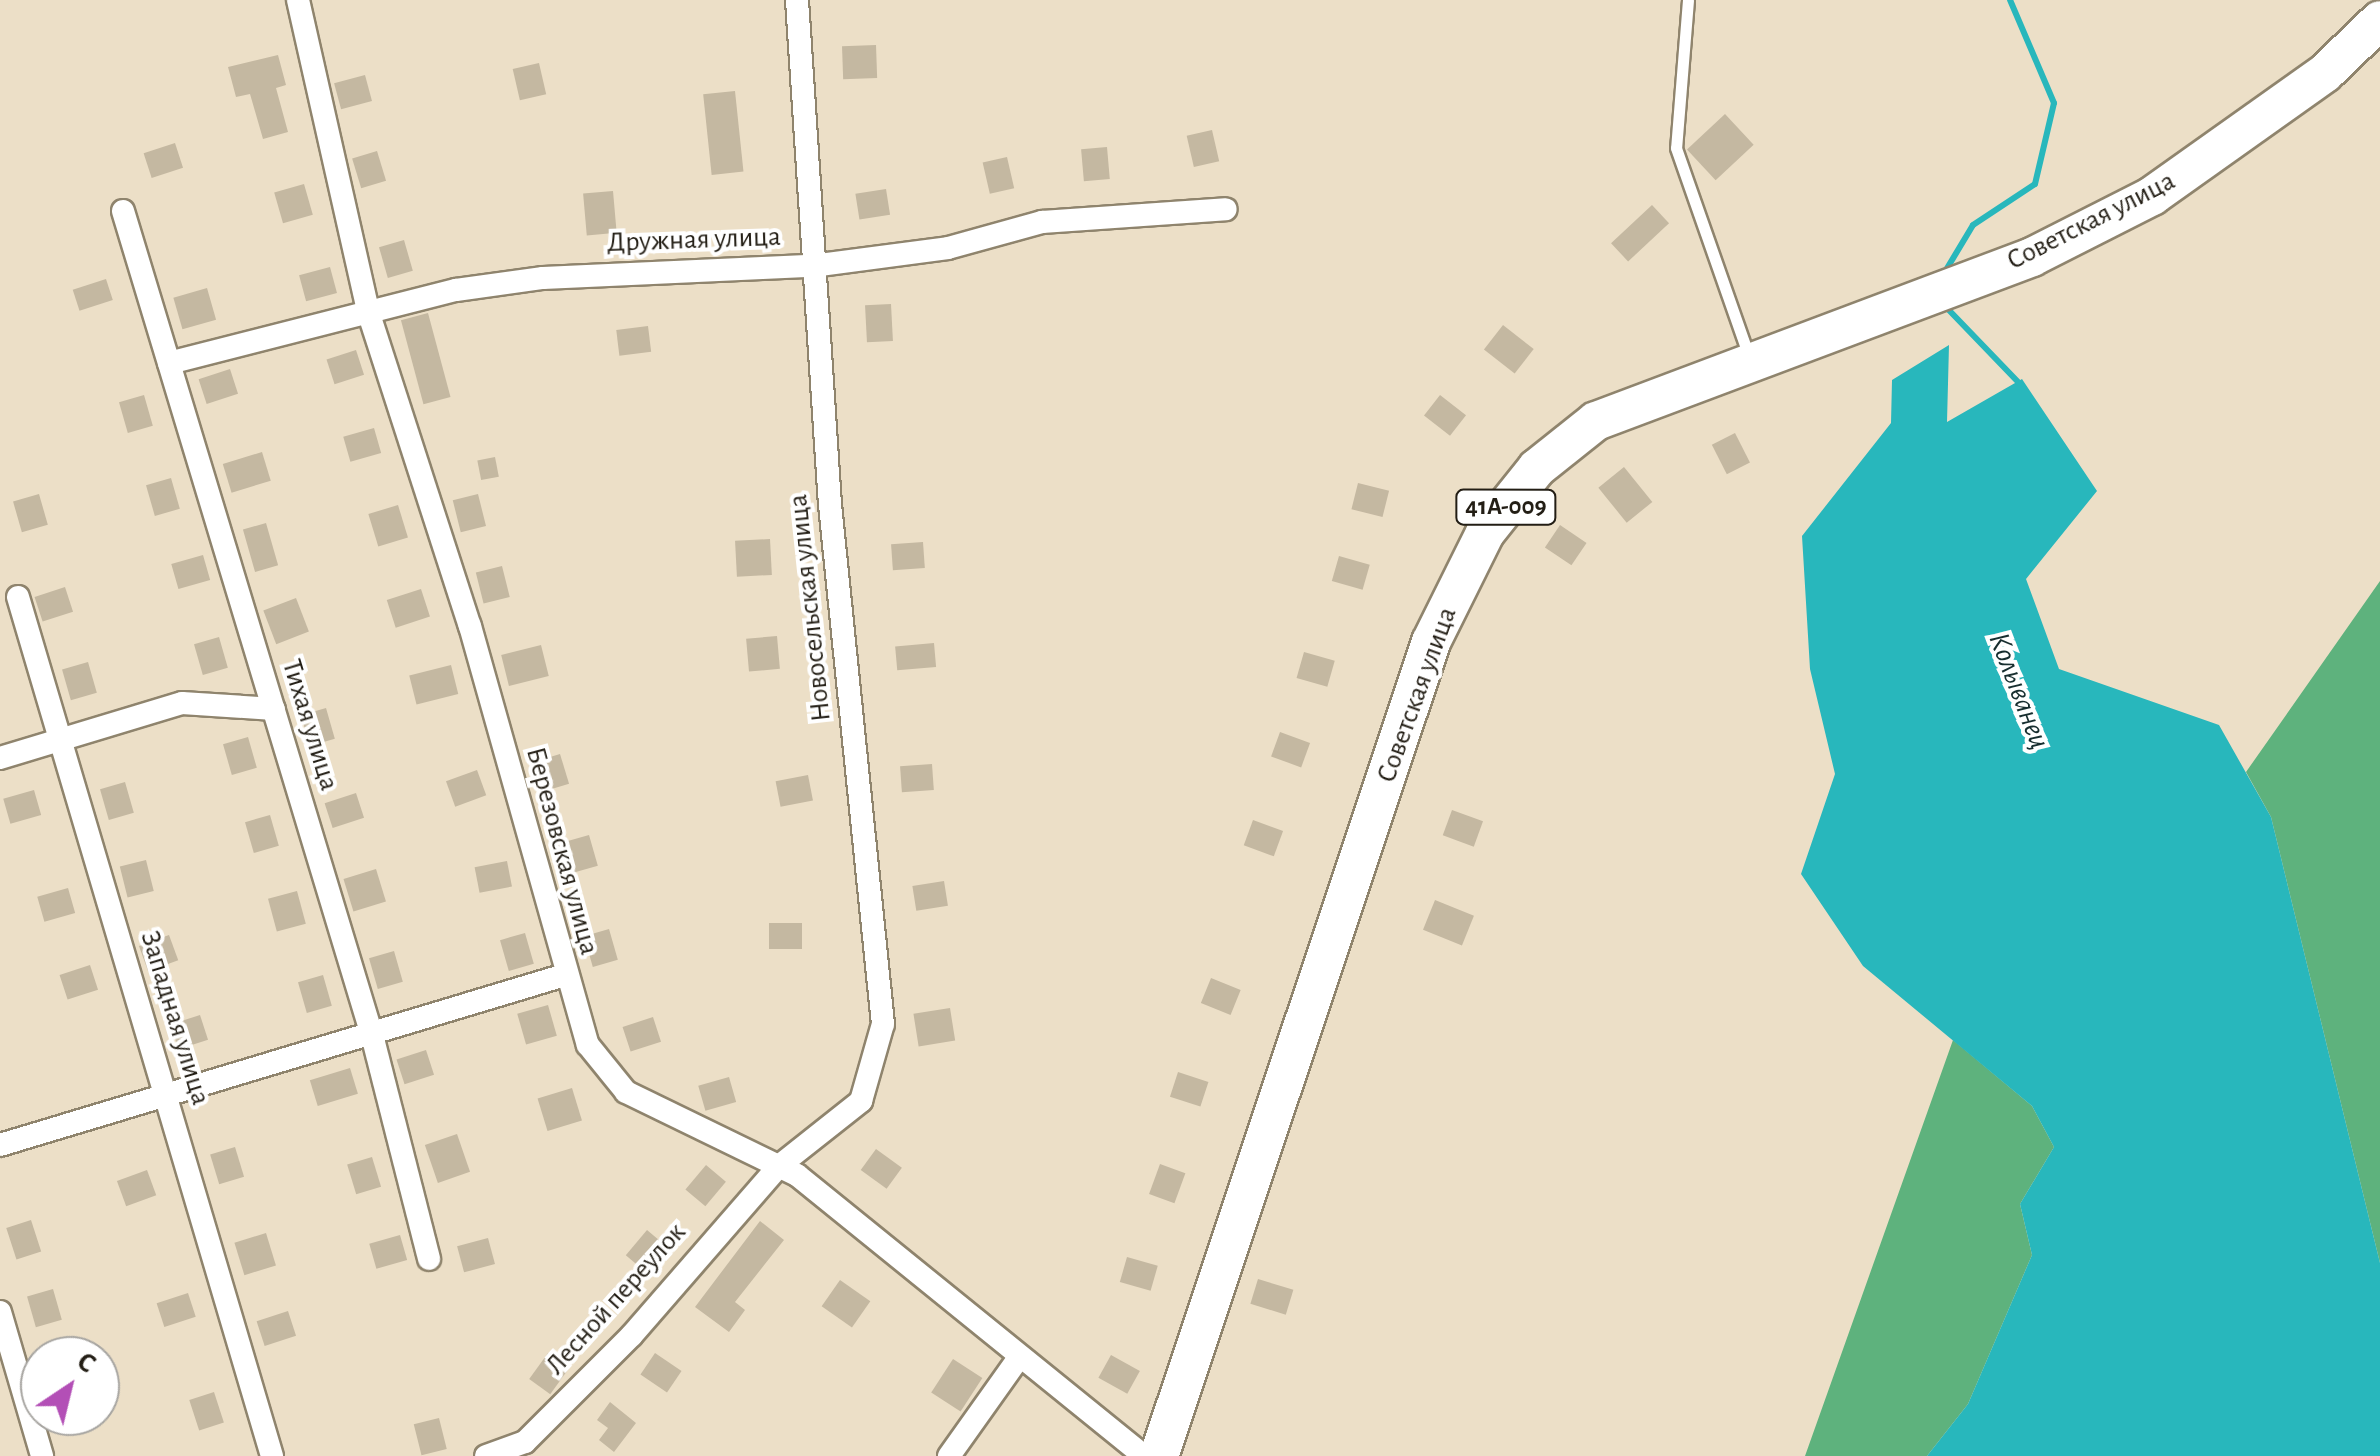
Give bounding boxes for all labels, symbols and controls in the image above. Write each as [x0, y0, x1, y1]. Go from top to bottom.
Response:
street label: Советская улица [2001, 164, 2181, 278]
street label: Дружная улица [607, 220, 781, 260]
road number: 41А-009 [1454, 487, 1558, 527]
street label: Новосельская улица [781, 493, 839, 723]
street label: Советская улица [1370, 603, 1464, 787]
water label: Колыванец [1980, 628, 2058, 754]
street label: Тихая улица [274, 656, 346, 794]
street label: Березовская улица [518, 744, 606, 958]
street label: Западная улица [133, 927, 217, 1109]
street label: Лесной переулок [539, 1216, 693, 1382]
north arrow [20, 1336, 120, 1436]
text: С [72, 1347, 100, 1379]

